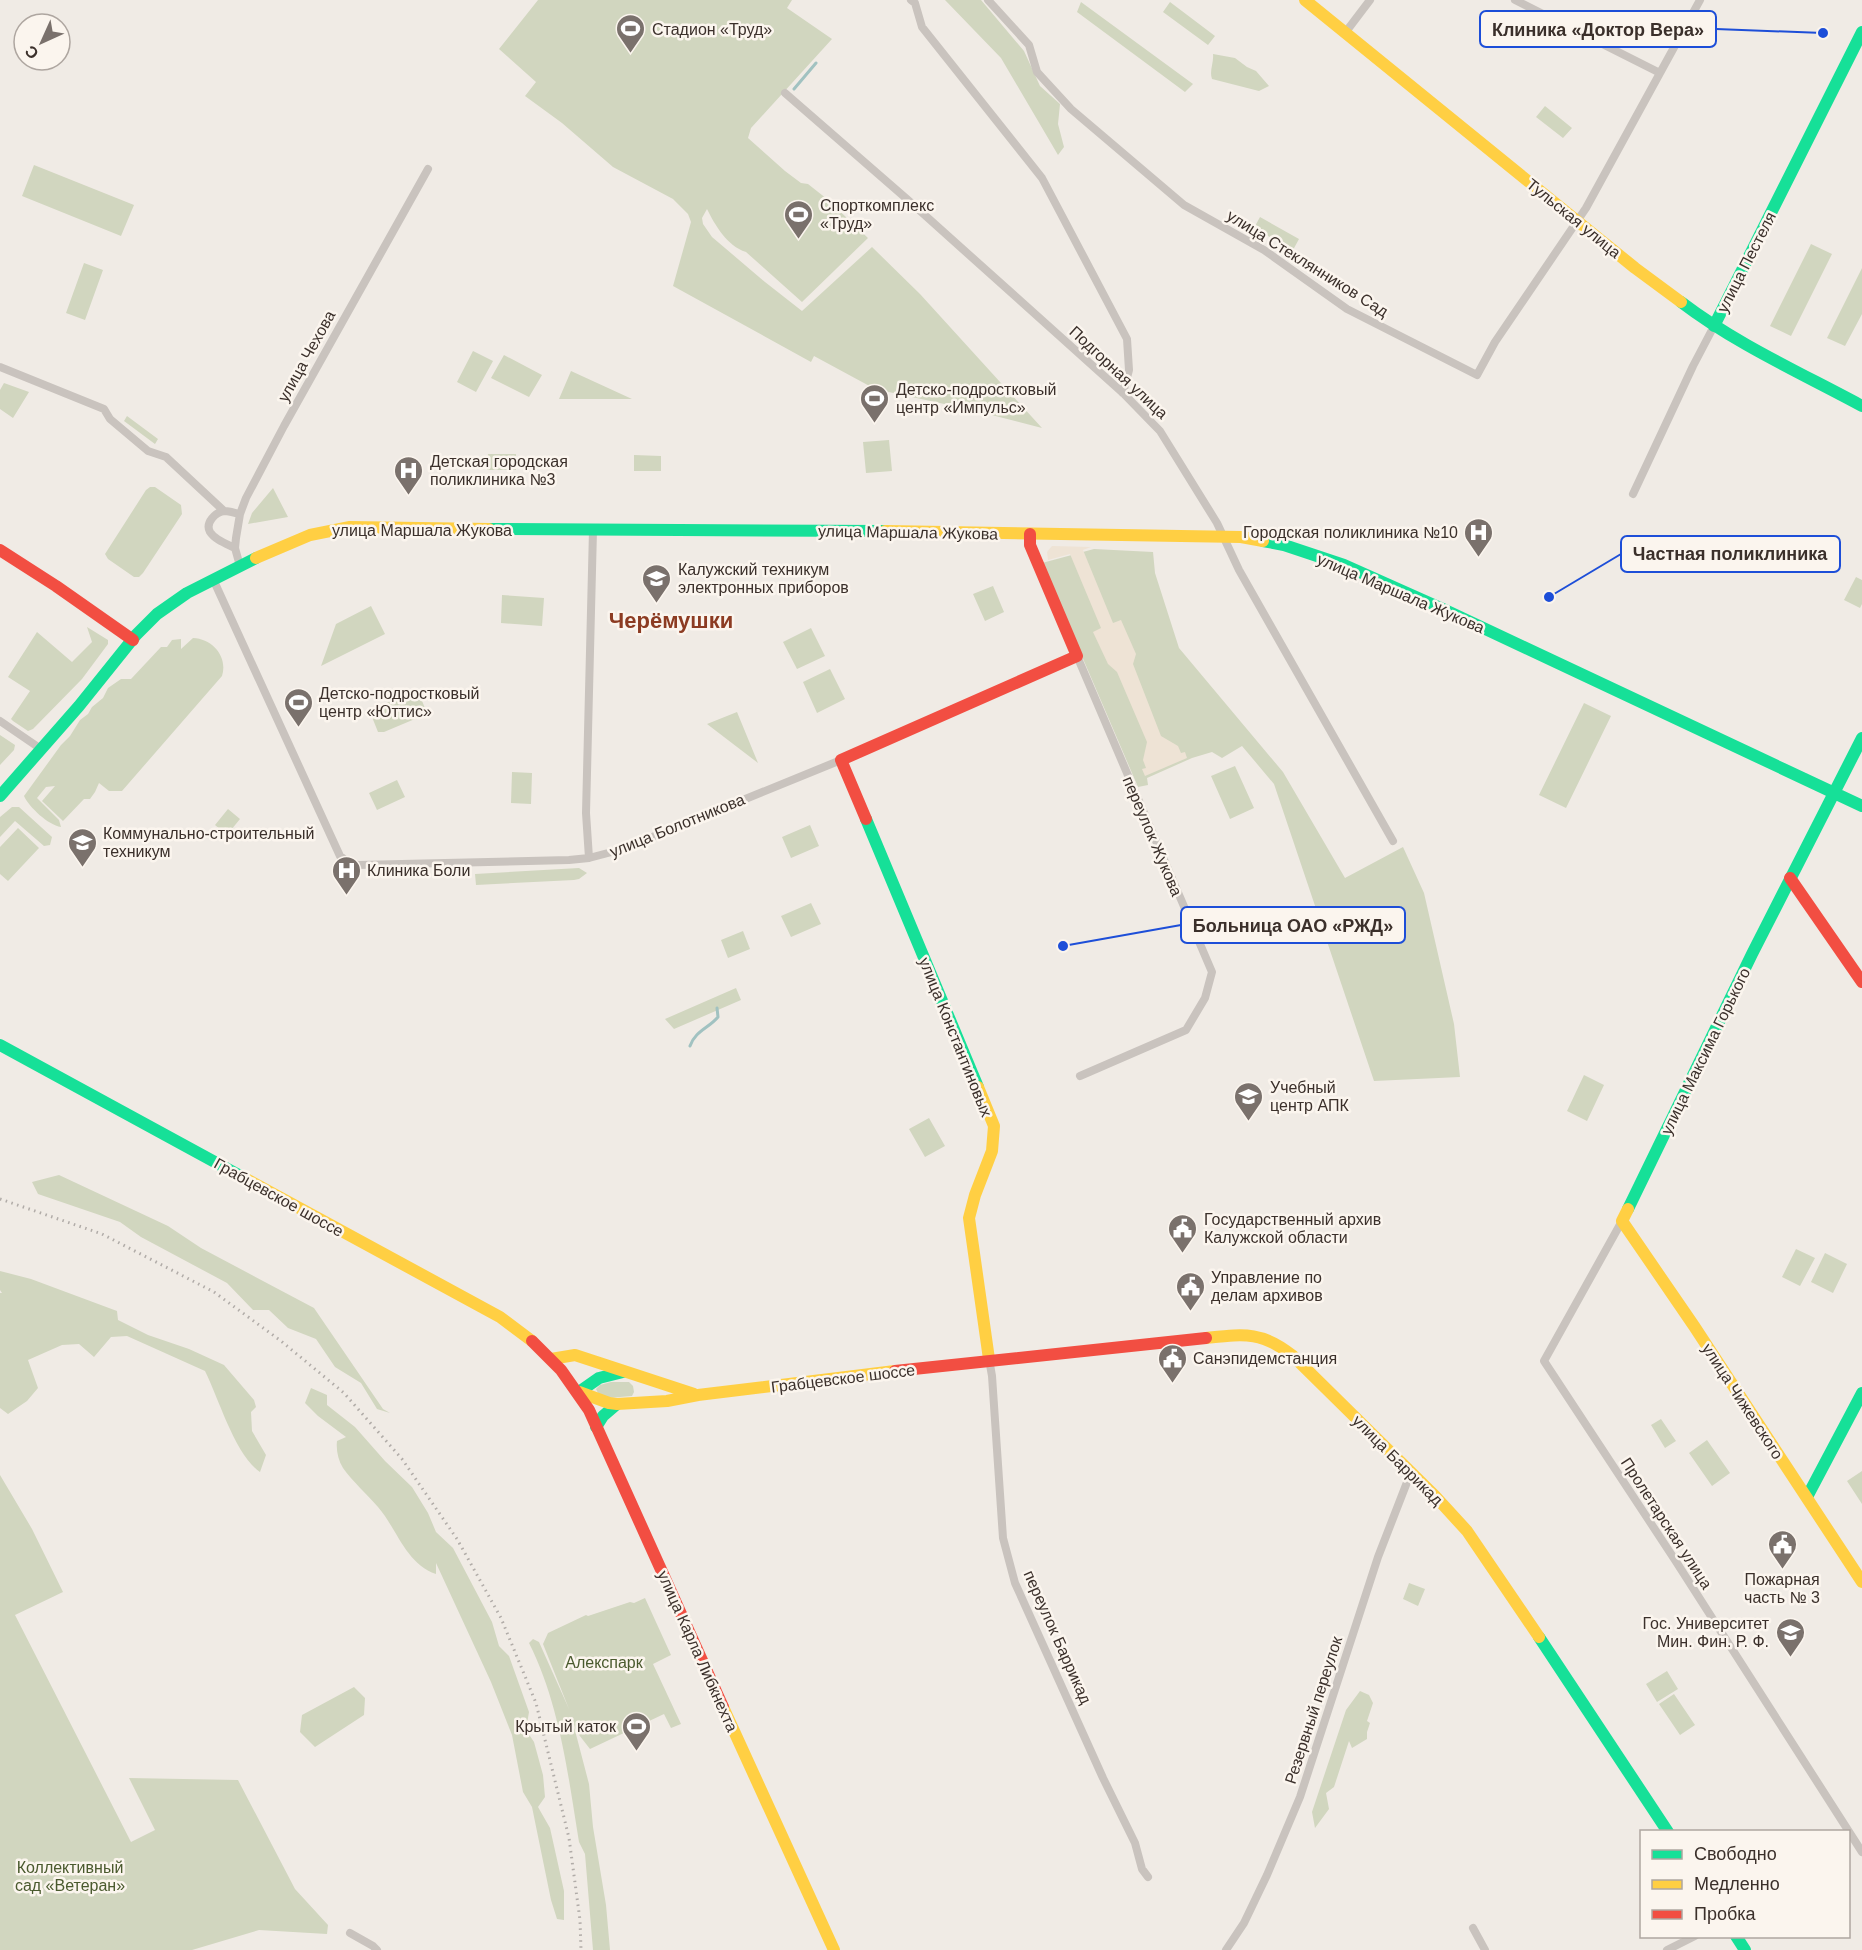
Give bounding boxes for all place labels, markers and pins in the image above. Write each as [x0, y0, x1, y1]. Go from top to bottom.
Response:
callout: Клиника «Доктор Вера» [1480, 11, 1716, 47]
sports icon: Стадион «Труд» [615, 13, 647, 55]
place label: Стадион «Труд» [652, 21, 772, 38]
place label: Спорткомплекс «Труд» [820, 197, 934, 232]
sports icon: Спорткомплекс «Труд» [783, 198, 815, 240]
place label: Детско-подростковый центр «Импульс» [896, 381, 1056, 416]
sports icon: Детско-подростковый центр «Импульс» [859, 382, 891, 424]
place label: Детская городская поликлиника №3 [430, 453, 568, 488]
hospital icon: Детская городская поликлиника №3 [393, 454, 425, 496]
hospital icon: Городская поликлиника №10 [1463, 516, 1495, 558]
place label: Городская поликлиника №10 [1243, 524, 1458, 541]
callout: Частная поликлиника [1621, 536, 1840, 572]
place label: Калужский техникум электронных приборов [678, 561, 849, 596]
school or university icon: Калужский техникум электронных приборов [641, 562, 673, 604]
place label: Детско-подростковый центр «Юттис» [319, 685, 479, 720]
sports icon: Детско-подростковый центр «Юттис» [282, 686, 314, 728]
place label: Коммунально-строительный техникум [103, 825, 314, 860]
school or university icon: Коммунально-строительный техникум [66, 826, 98, 868]
hospital icon: Клиника Боли [330, 854, 362, 896]
place label: Клиника Боли [367, 862, 470, 879]
callout: Больница ОАО «РЖД» [1181, 907, 1405, 943]
place label: Учебный центр АПК [1270, 1079, 1349, 1114]
school or university icon: Учебный центр АПК [1233, 1080, 1265, 1122]
place label: Государственный архив Калужской области [1204, 1211, 1381, 1246]
public building icon: Государственный архив Калужской области [1167, 1212, 1199, 1254]
place label: Управление по делам архивов [1211, 1269, 1323, 1304]
public building icon: Управление по делам архивов [1174, 1270, 1206, 1312]
public building icon: Санэпидемстанция [1156, 1342, 1188, 1384]
place label: Санэпидемстанция [1193, 1350, 1337, 1367]
public building icon: Пожарная часть № 3 [1766, 1528, 1798, 1570]
place label: Пожарная часть № 3 [1744, 1571, 1820, 1606]
place label: Гос. Университет Мин. Фин. Р. Ф. [1643, 1615, 1770, 1650]
school or university icon: Гос. Университет Мин. Фин. Р. Ф. [1774, 1616, 1806, 1658]
sports icon: Крытый каток [621, 1710, 653, 1752]
place label: Крытый каток [515, 1718, 617, 1735]

